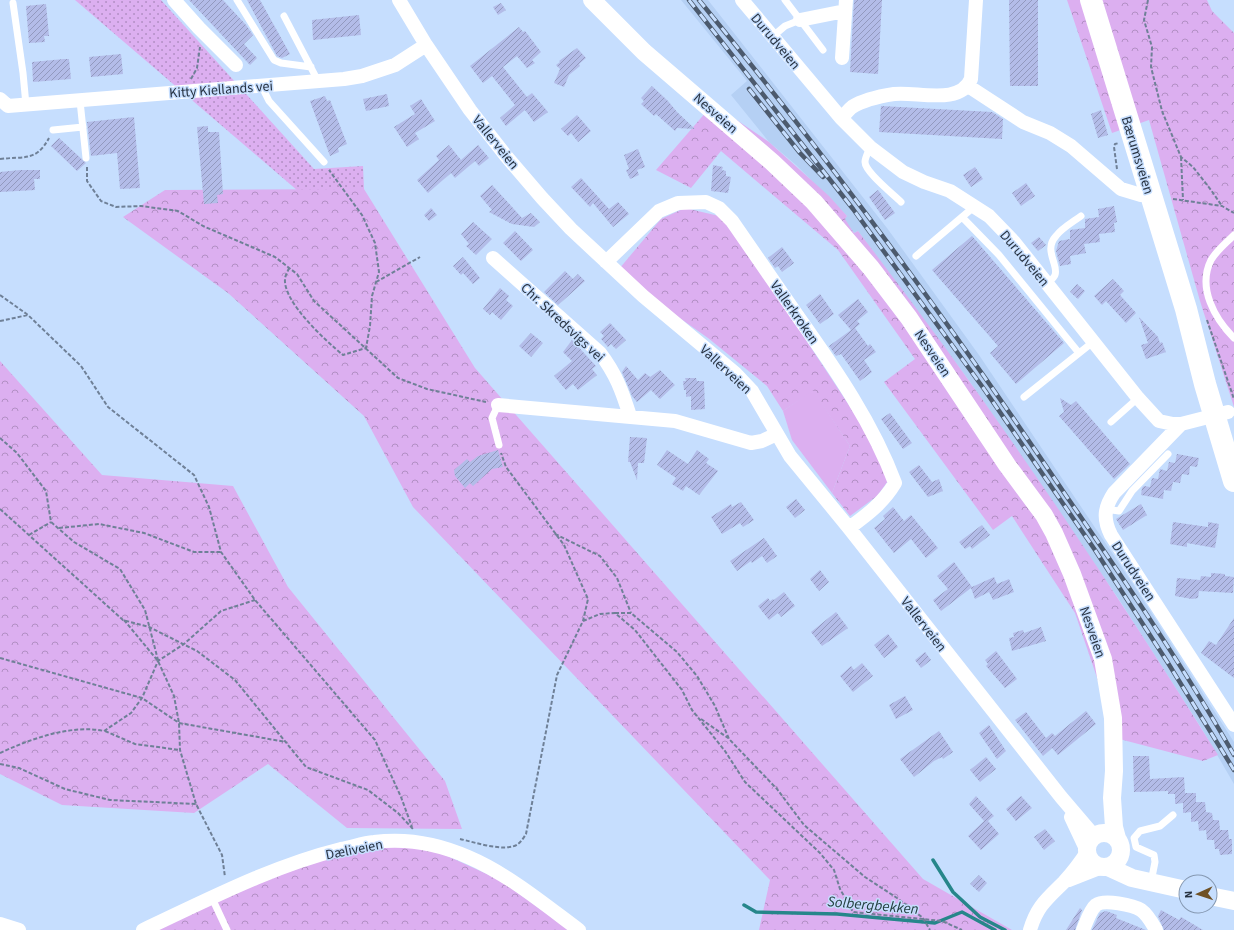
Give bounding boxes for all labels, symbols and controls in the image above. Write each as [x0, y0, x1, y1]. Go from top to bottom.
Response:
street label: Durudveien [746, 9, 805, 74]
street label: Kitty Kiellands vei [169, 76, 274, 104]
street label: Nesveien [689, 89, 742, 139]
street label: Vallerveien [467, 111, 523, 174]
street label: Bærumsveien [1116, 114, 1158, 197]
street label: Durudveien [995, 226, 1054, 291]
street label: Vallerkroken [765, 277, 823, 348]
street label: Chr. Skredsvigs vei [516, 279, 609, 367]
street label: Nesveien [909, 326, 955, 381]
street label: Vallerveien [695, 340, 756, 399]
street label: Durudveien [1106, 538, 1160, 605]
street label: Vallerveien [895, 593, 951, 656]
street label: Nesveien [1074, 604, 1110, 661]
street label: Dæliveien [324, 835, 385, 865]
north arrow [1178, 874, 1218, 914]
text: N [1181, 890, 1196, 899]
water label: Solbergbekken [826, 891, 920, 920]

